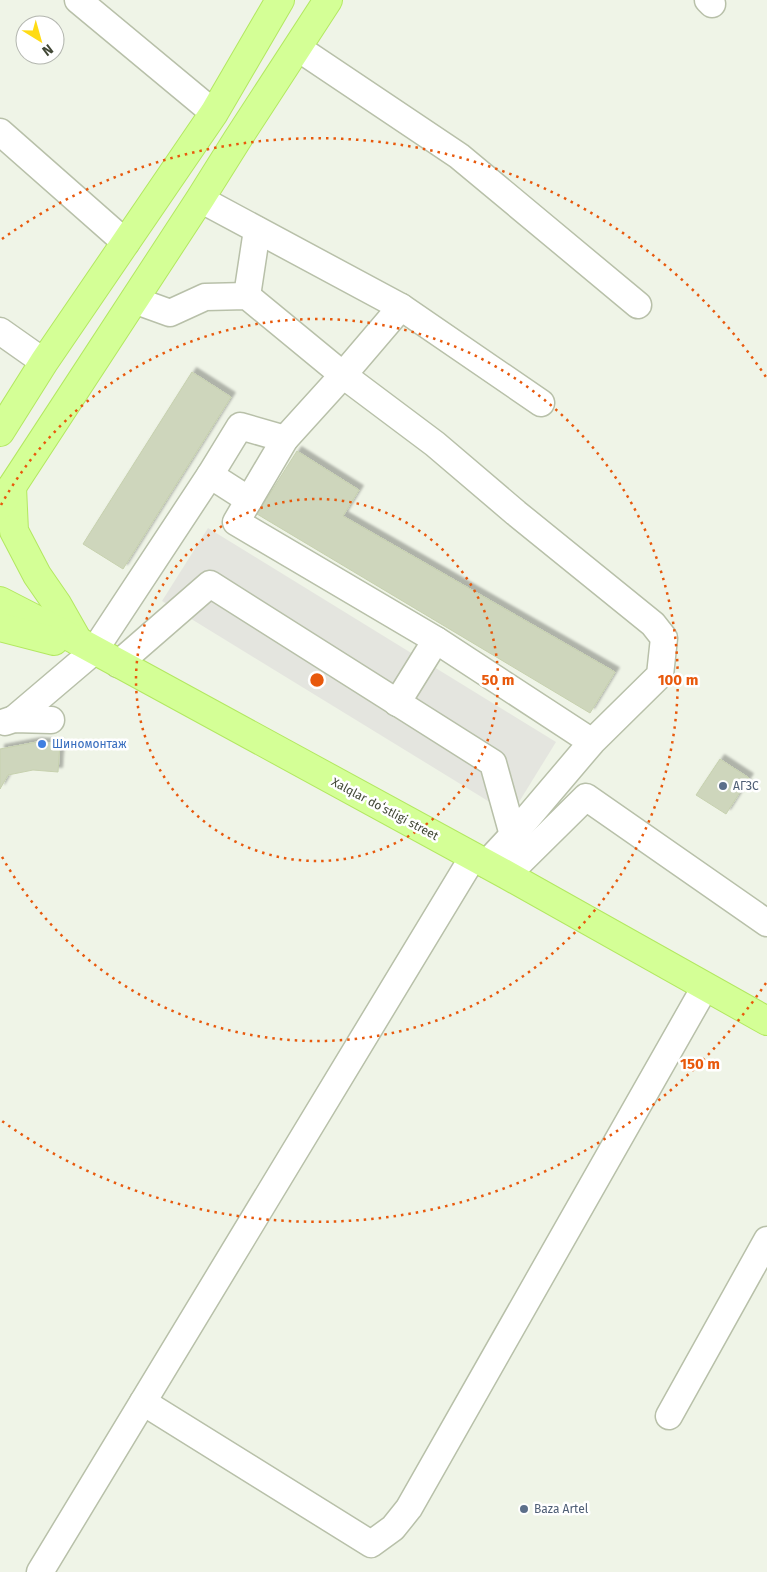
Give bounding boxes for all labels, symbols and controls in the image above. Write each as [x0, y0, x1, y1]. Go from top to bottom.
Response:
north arrow [15, 15, 65, 65]
text: N [39, 40, 56, 60]
centre of rings [308, 671, 326, 689]
text: 50 m [481, 671, 515, 689]
text: 100 m [658, 671, 698, 689]
place label: Шиномонтаж [52, 737, 127, 751]
marker: Шиномонтаж [36, 738, 48, 750]
street label: Xalqlar doʻstligi street [329, 774, 442, 843]
place label: АГЗС [733, 779, 759, 793]
marker: АГЗС [717, 780, 729, 792]
text: 150 m [680, 1055, 720, 1073]
place label: Baza Artel [534, 1502, 589, 1516]
marker: Baza Artel [518, 1503, 530, 1515]

